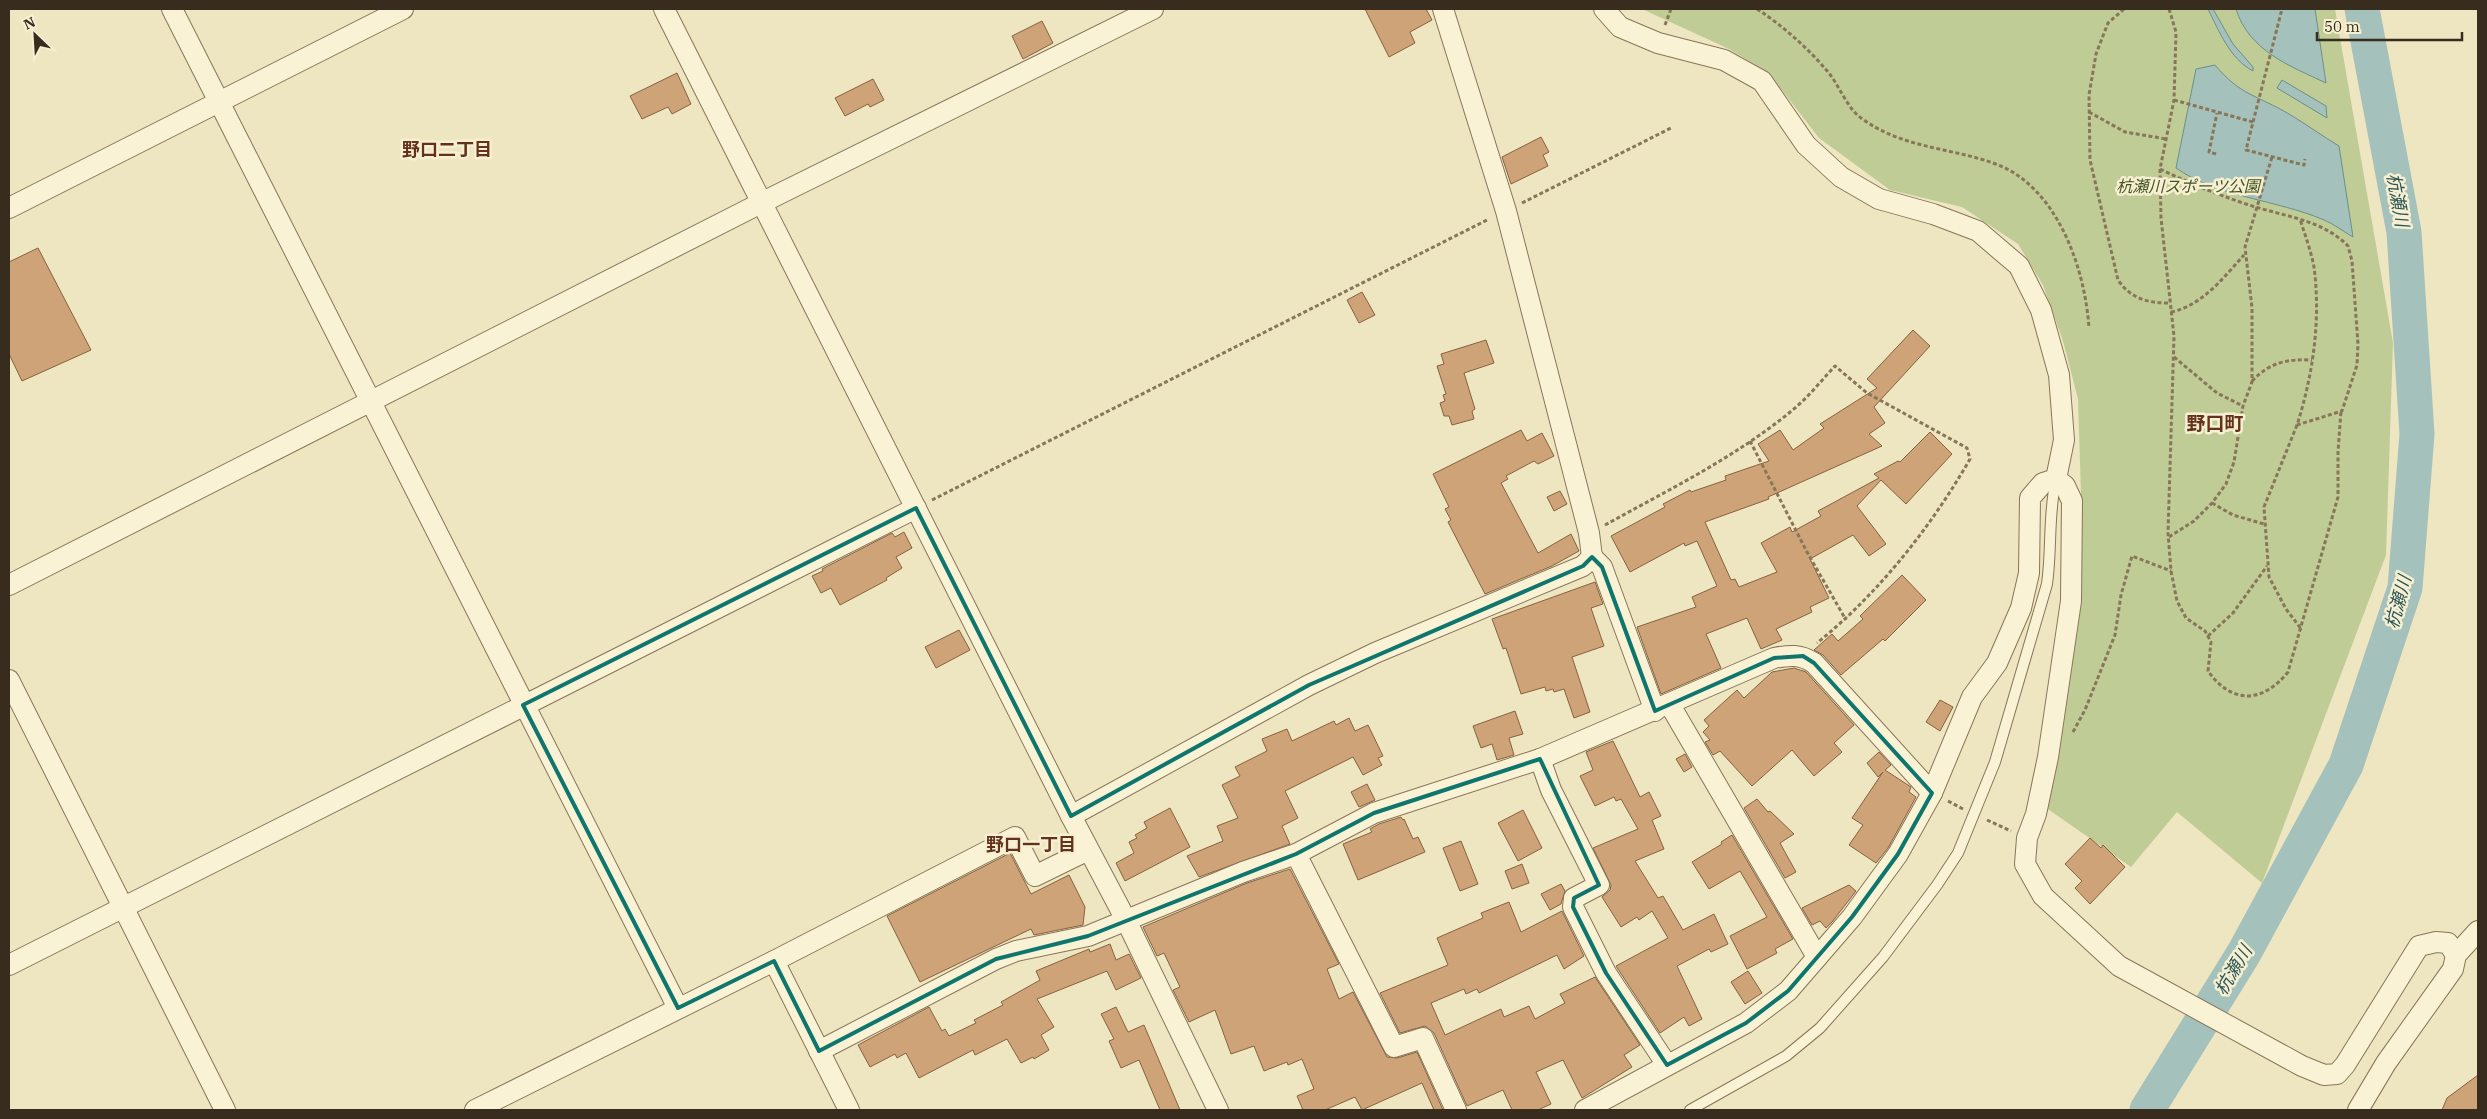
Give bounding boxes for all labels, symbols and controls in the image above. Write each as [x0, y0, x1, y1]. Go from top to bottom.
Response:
north arrow [10, 10, 60, 60]
scale bar [2317, 10, 2462, 42]
text: N [21, 13, 38, 34]
text: 50 m [2324, 17, 2360, 36]
district label: 野口二丁目 [402, 138, 492, 161]
water label: 杭瀬川 [2382, 171, 2414, 231]
park label: 杭瀬川スポーツ公園 [2116, 176, 2262, 196]
district label: 野口町 [2186, 411, 2244, 435]
water label: 杭瀬川 [2380, 571, 2417, 631]
district label: 野口一丁目 [986, 833, 1076, 856]
water label: 杭瀬川 [2209, 939, 2258, 999]

